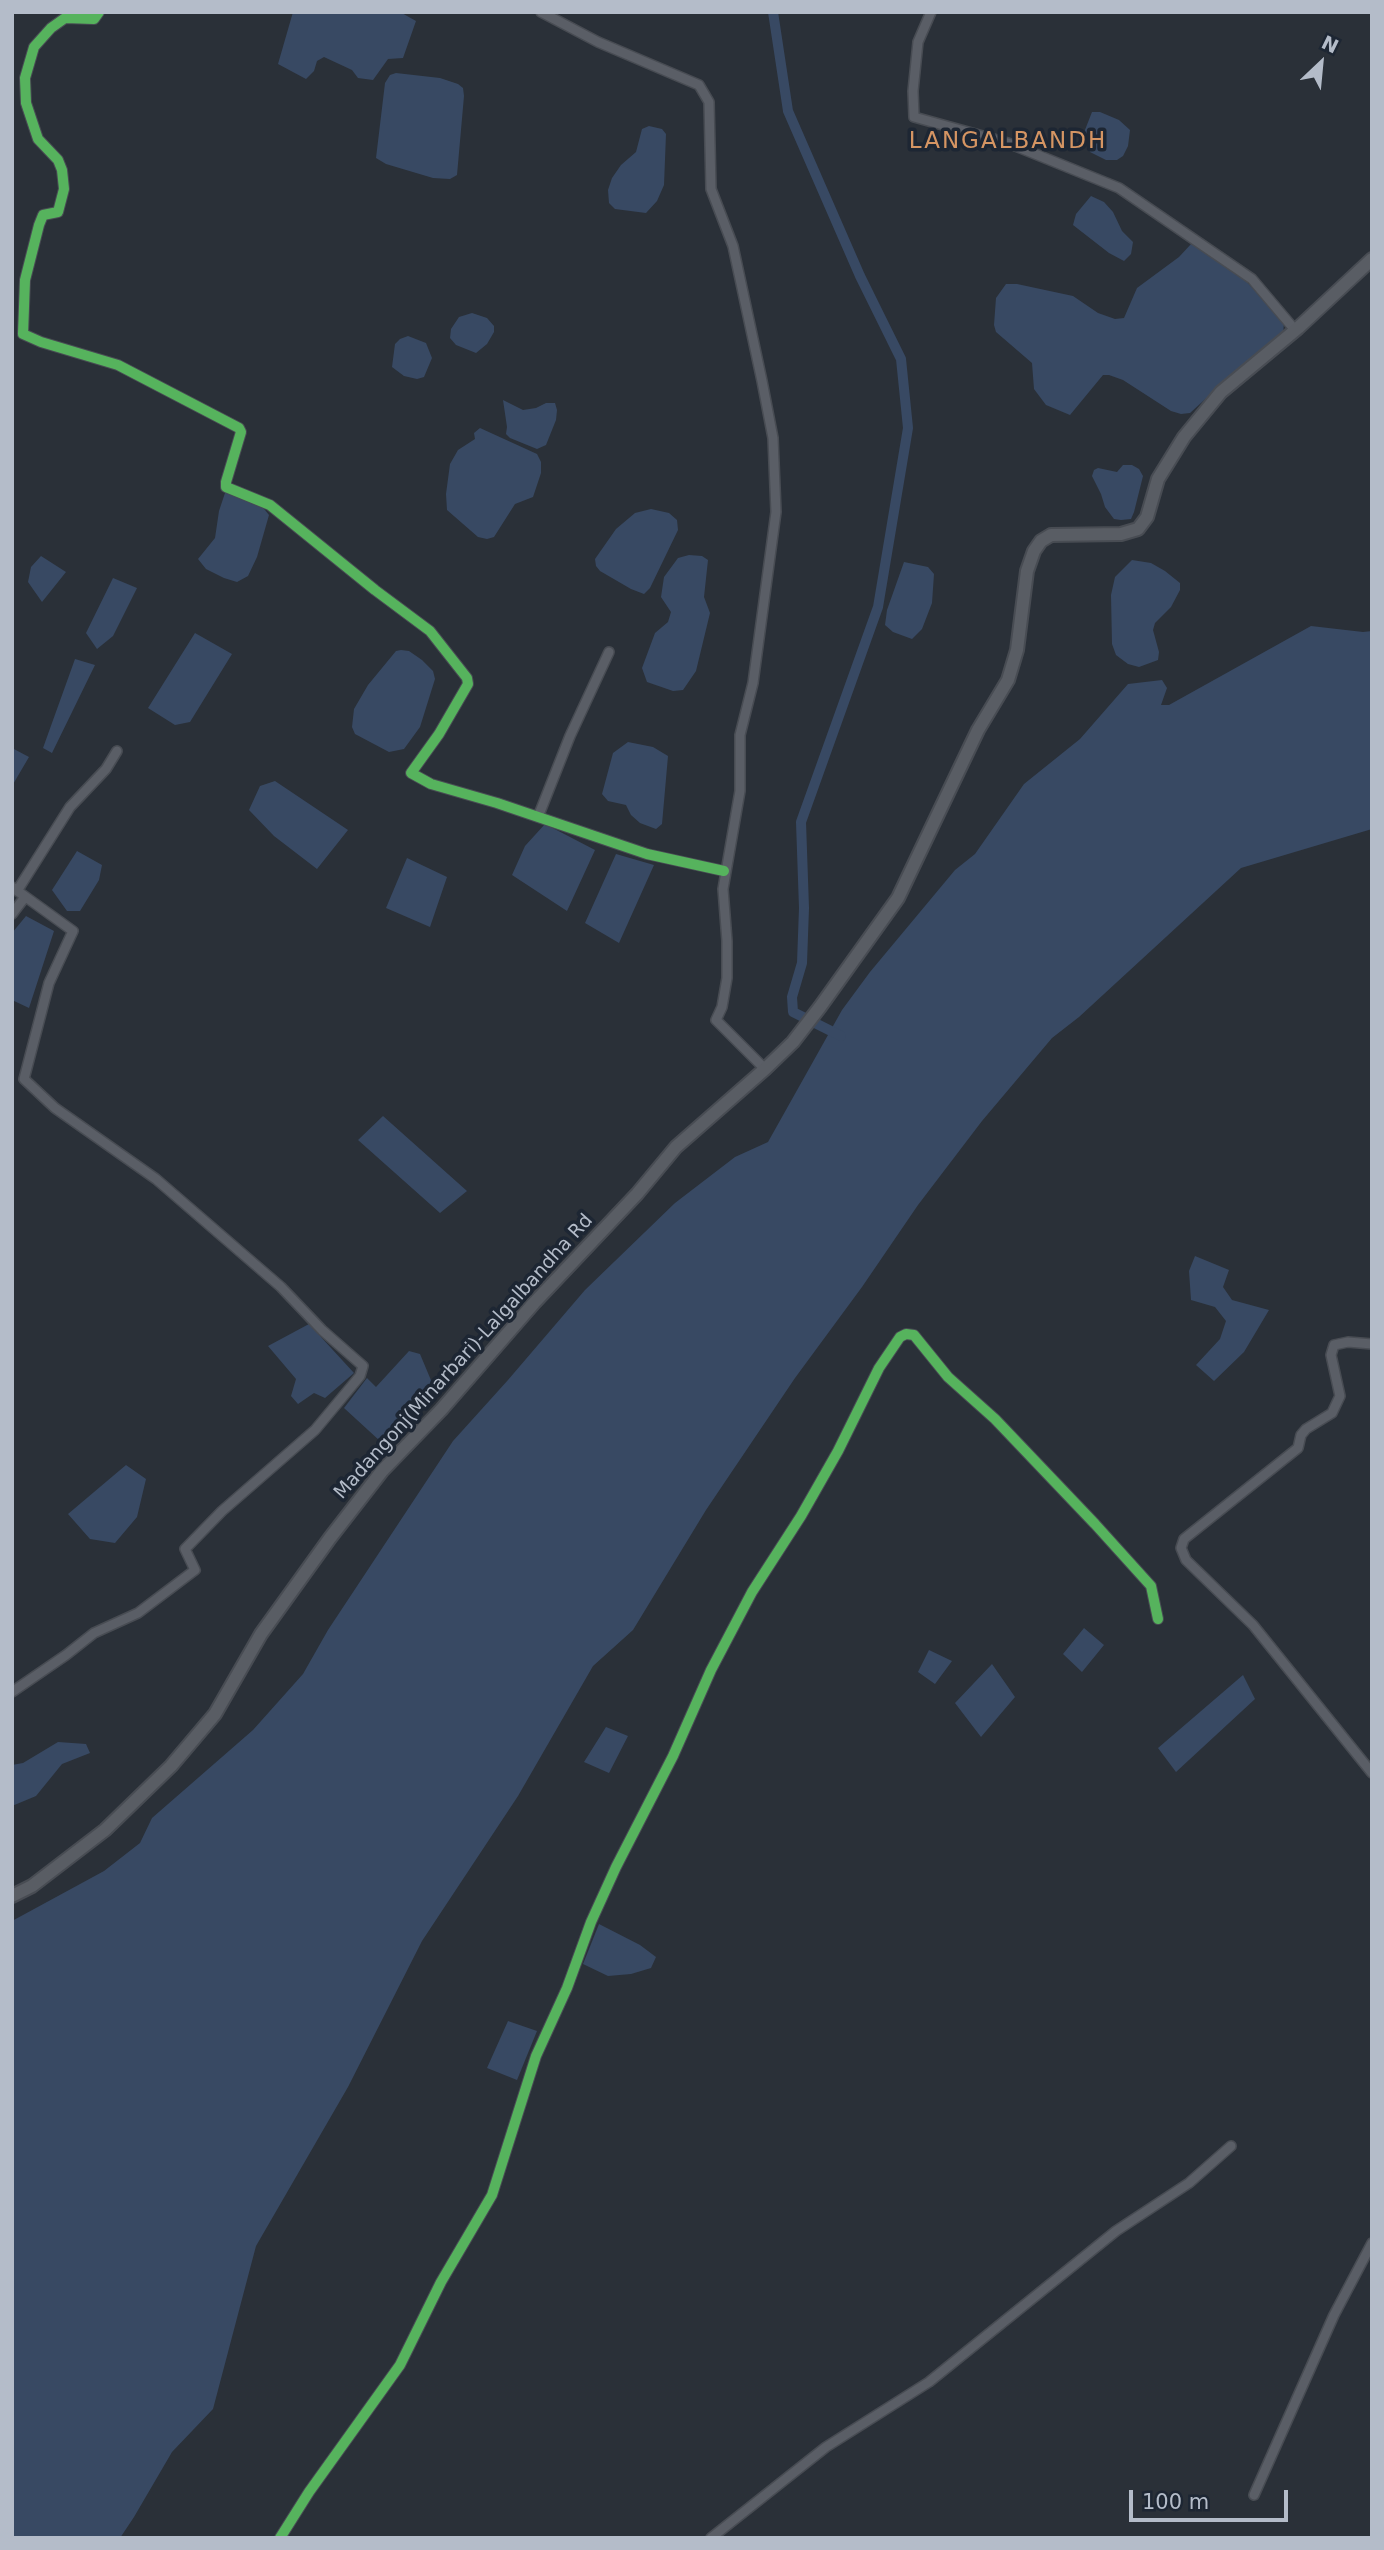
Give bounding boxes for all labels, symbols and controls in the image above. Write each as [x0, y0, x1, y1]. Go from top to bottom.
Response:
north arrow [1286, 28, 1356, 98]
text: N [1318, 31, 1342, 57]
district label: LANGALBANDH [910, 128, 1106, 156]
street label: Madangonj(Minarbari)-Lalgalbandha Rd [330, 1210, 598, 1504]
scale bar [1132, 2476, 1291, 2520]
text: 100 m [1142, 2490, 1209, 2514]

